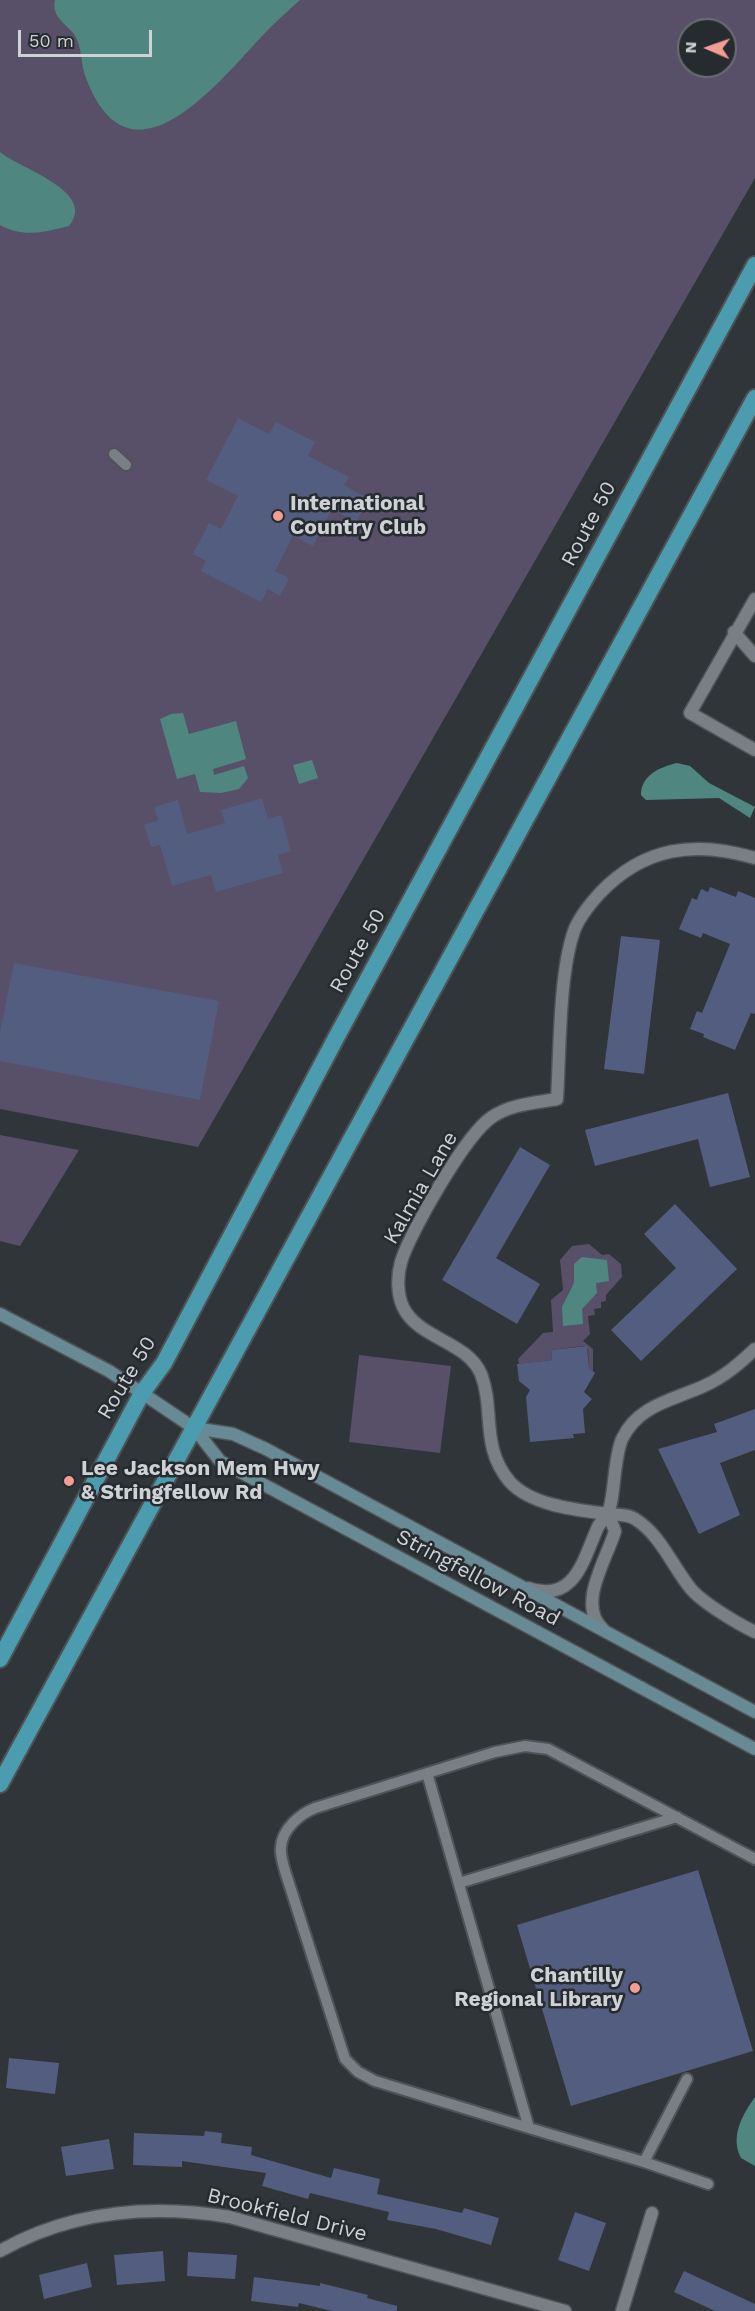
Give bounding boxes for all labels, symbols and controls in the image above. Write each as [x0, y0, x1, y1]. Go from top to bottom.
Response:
scale bar [21, 18, 154, 56]
north arrow [677, 18, 737, 78]
text: 50 m [29, 30, 74, 51]
text: N [681, 41, 700, 54]
street label: Route 50 [556, 477, 622, 571]
place label: International Country Club [290, 491, 426, 541]
marker: International Country Club [271, 509, 285, 523]
street label: Route 50 [325, 904, 391, 998]
street label: Kalmia Lane [379, 1127, 463, 1249]
street label: Route 50 [92, 1332, 162, 1424]
place label: Lee Jackson Mem Hwy & Stringfellow Rd [81, 1456, 320, 1506]
marker: Lee Jackson Mem Hwy & Stringfellow Rd [62, 1474, 76, 1488]
street label: Stringfellow Road [392, 1524, 564, 1632]
place label: Chantilly Regional Library [454, 1963, 623, 2013]
marker: Chantilly Regional Library [628, 1981, 642, 1995]
street label: Brookfield Drive [204, 2183, 370, 2247]

